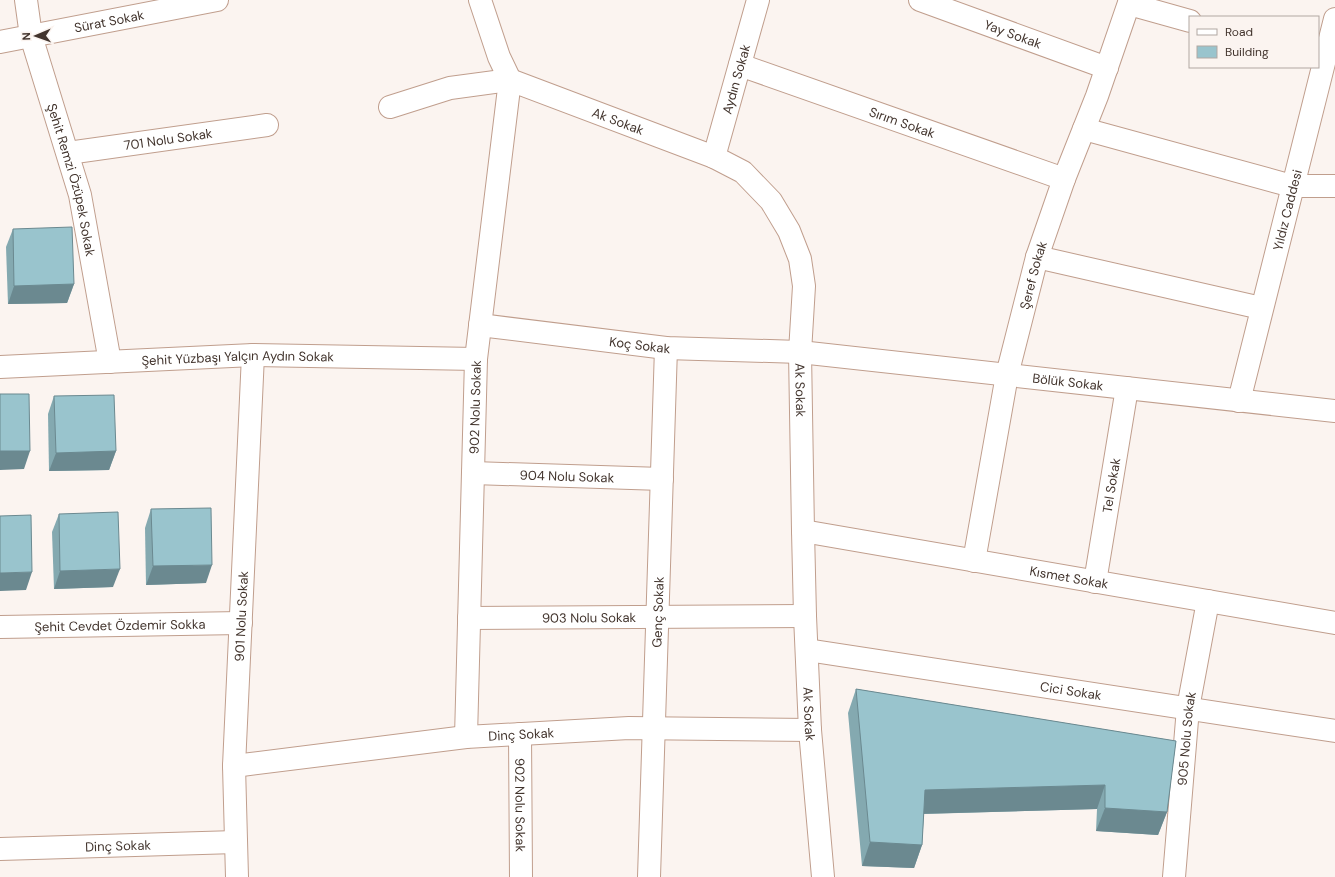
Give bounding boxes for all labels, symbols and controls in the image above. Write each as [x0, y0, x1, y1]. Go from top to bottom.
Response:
street label: Sürat Sokak [73, 6, 146, 36]
north arrow [16, 16, 56, 56]
street label: Yay Sokak [982, 16, 1044, 52]
legend [1189, 16, 1319, 68]
text: Road [1225, 24, 1253, 40]
text: N [19, 32, 33, 41]
street label: Aydın Sokak [718, 42, 754, 116]
text: Building [1225, 44, 1269, 60]
street label: Şehit Remzi Özüpek Sokak [44, 101, 99, 258]
street label: Ak Sokak [590, 103, 647, 138]
street label: Sırım Sokak [867, 103, 938, 142]
street label: 701 Nolu Sokak [123, 124, 214, 154]
street label: Yıldız Caddesi [1269, 168, 1305, 252]
street label: Şeref Sokak [1016, 238, 1051, 311]
street label: Koç Sokak [608, 333, 671, 357]
street label: Şehit Yüzbaşı Yalçın Aydın Sokak [141, 346, 335, 369]
street label: 902 Nolu Sokak [465, 360, 484, 454]
street label: Ak Sokak [792, 363, 810, 418]
street label: Bölük Sokak [1032, 369, 1105, 394]
street label: Tel Sokak [1098, 456, 1124, 514]
street label: 904 Nolu Sokak [520, 466, 615, 486]
street label: Kısmet Sokak [1028, 562, 1110, 592]
street label: 901 Nolu Sokak [230, 570, 252, 662]
street label: Genç Sokak [648, 576, 667, 648]
street label: 903 Nolu Sokak [542, 609, 637, 626]
street label: Şehit Cevdet Özdemir Sokka [34, 615, 206, 635]
street label: Cici Sokak [1039, 677, 1103, 704]
street label: Ak Sokak [800, 687, 819, 742]
street label: 905 Nolu Sokak [1173, 690, 1199, 786]
street label: Dinç Sokak [488, 724, 555, 744]
street label: 902 Nolu Sokak [512, 758, 529, 852]
street label: Dinç Sokak [85, 836, 152, 855]

